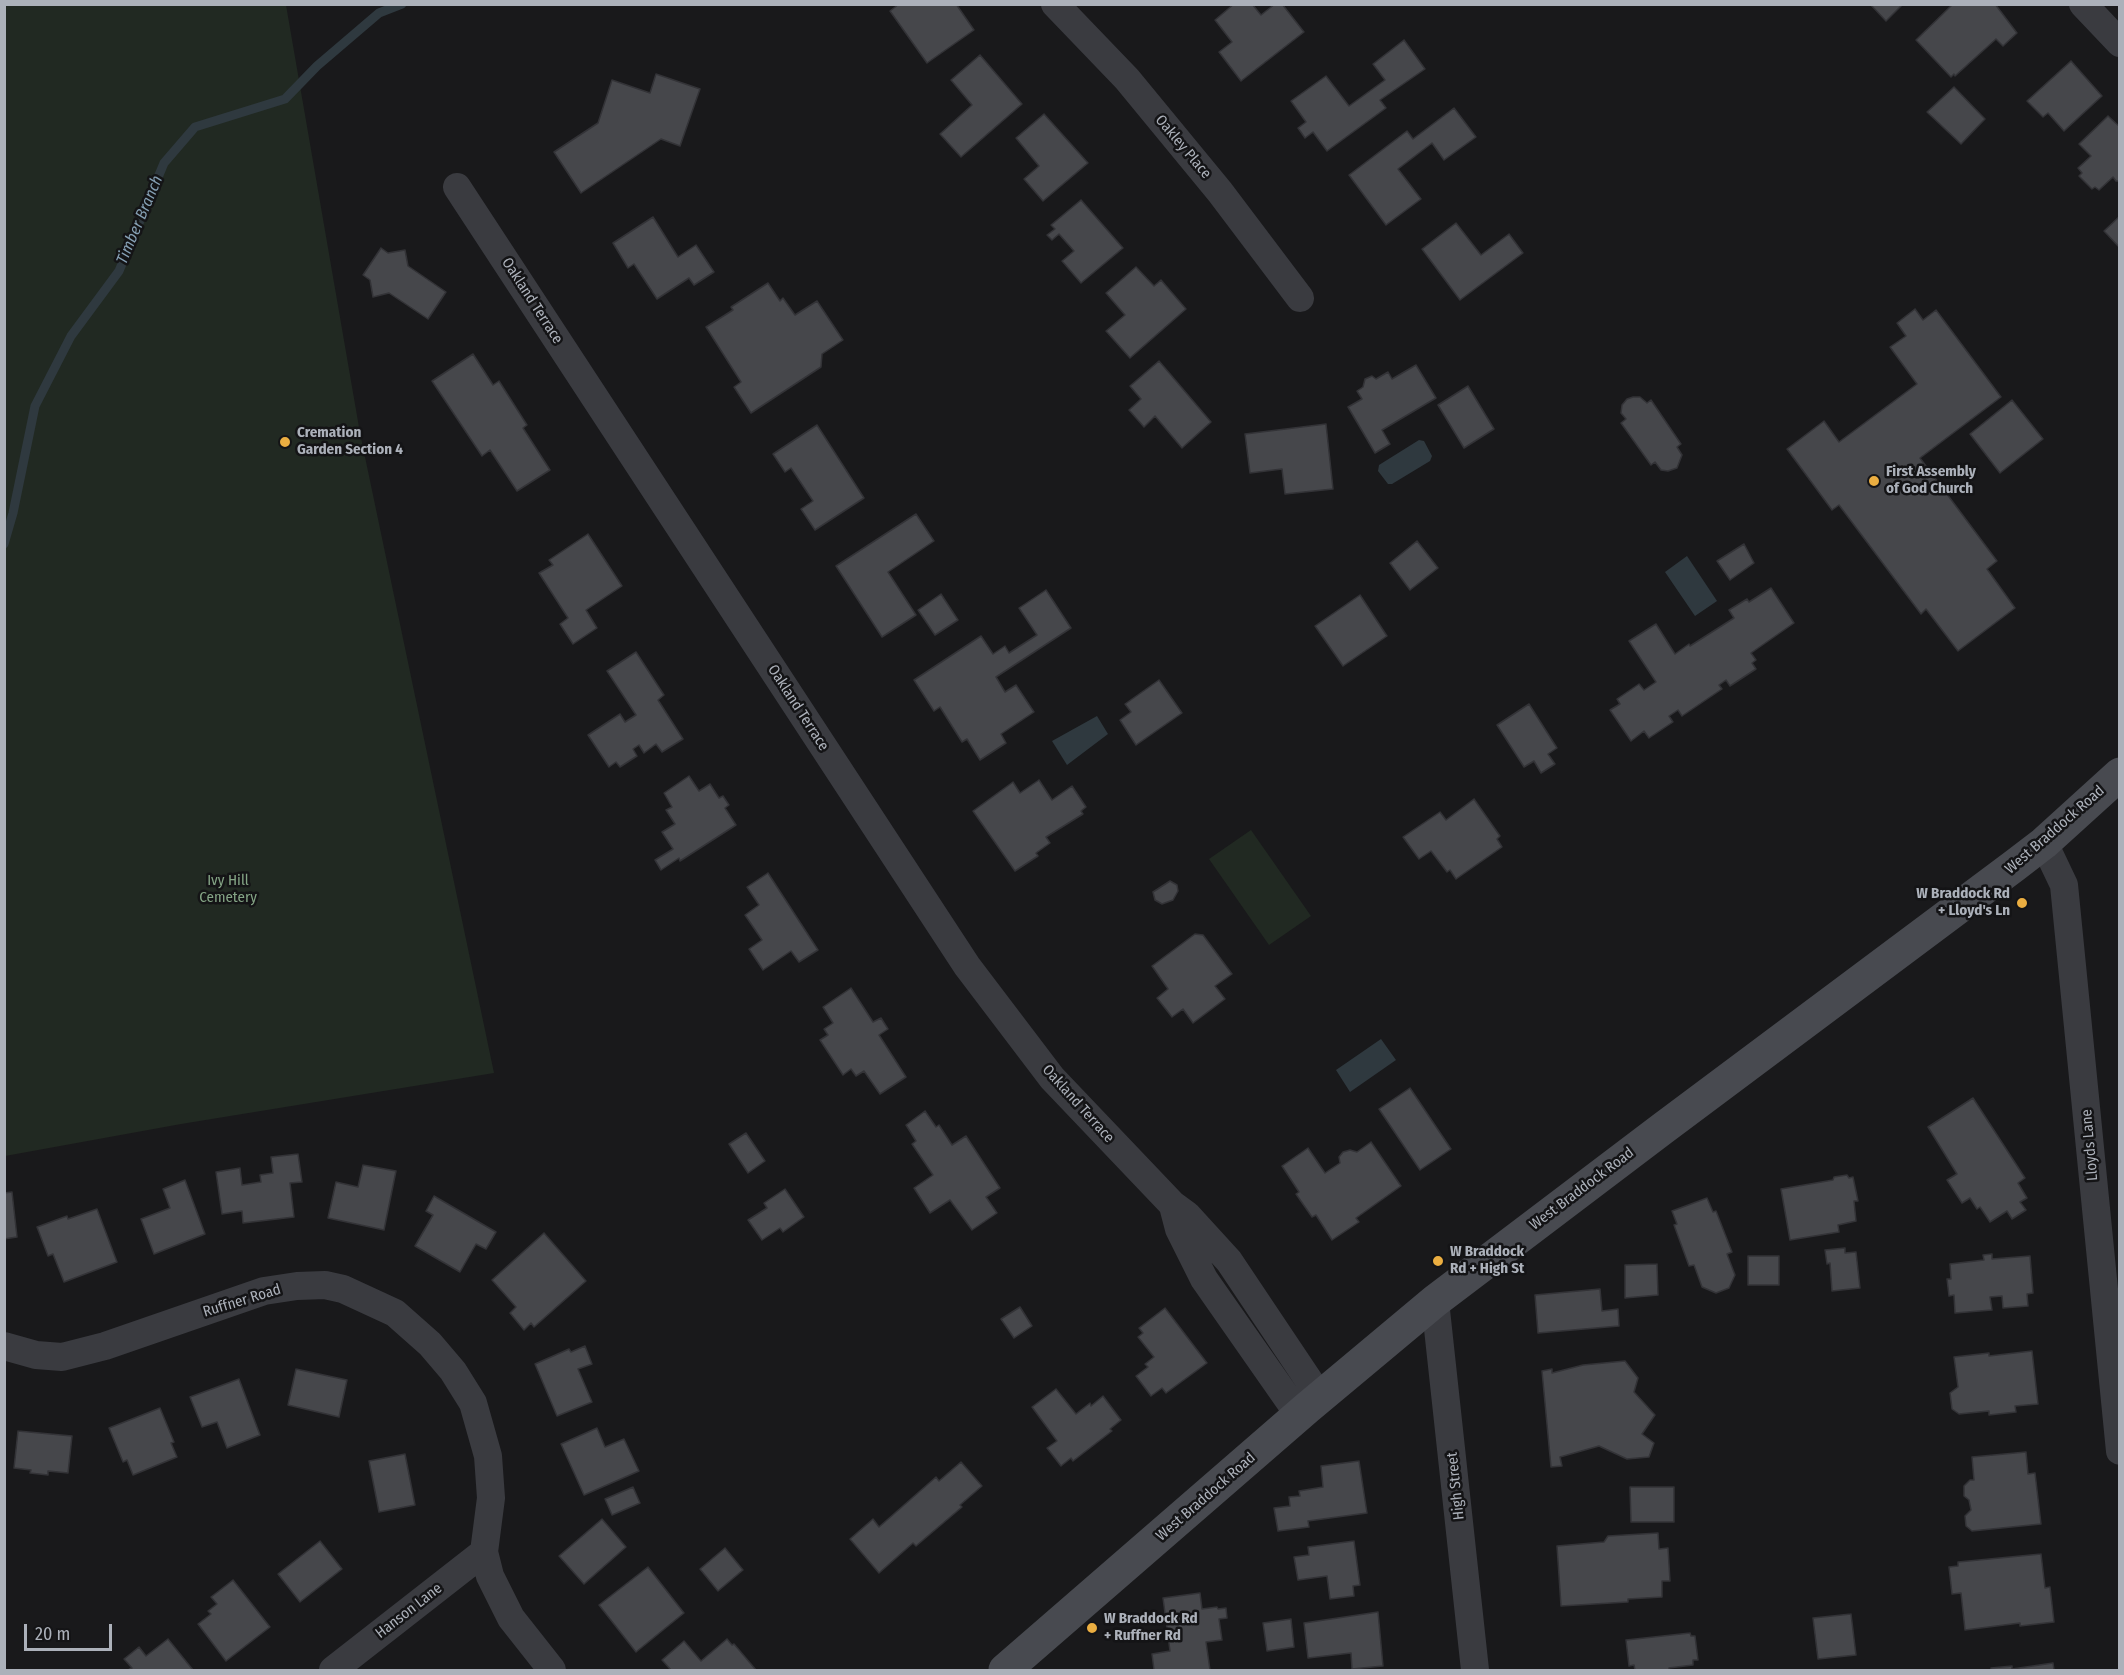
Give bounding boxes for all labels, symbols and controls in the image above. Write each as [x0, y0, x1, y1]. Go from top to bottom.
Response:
street label: Oakley Place [1151, 112, 1215, 182]
water label: Timber Branch [113, 173, 167, 267]
street label: Oakland Terrace [498, 255, 566, 347]
place label: Cremation Garden Section 4 [297, 424, 403, 459]
marker: Cremation Garden Section 4 [278, 435, 292, 449]
place label: First Assembly of God Church [1886, 463, 1976, 498]
marker: First Assembly of God Church [1867, 474, 1881, 488]
street label: Oakland Terrace [764, 662, 832, 754]
street label: West Braddock Road [2002, 782, 2108, 878]
park label: Ivy Hill Cemetery [199, 872, 257, 907]
place label: W Braddock Rd + Lloyd's Ln [1916, 885, 2010, 920]
marker: W Braddock Rd + Lloyd's Ln [2015, 896, 2029, 910]
street label: Oakland Terrace [1038, 1061, 1118, 1147]
street label: Lloyds Lane [2078, 1108, 2102, 1182]
street label: West Braddock Road [1526, 1144, 1638, 1234]
place label: W Braddock Rd + High St [1450, 1243, 1524, 1278]
marker: W Braddock Rd + High St [1431, 1254, 1445, 1268]
street label: Ruffner Road [201, 1281, 283, 1321]
street label: West Braddock Road [1153, 1449, 1259, 1545]
street label: High Street [1443, 1451, 1469, 1521]
street label: Hanson Lane [372, 1580, 446, 1642]
place label: W Braddock Rd + Ruffner Rd [1104, 1610, 1198, 1645]
scale bar [27, 1612, 116, 1650]
marker: W Braddock Rd + Ruffner Rd [1085, 1621, 1099, 1635]
text: 20 m [35, 1623, 70, 1645]

